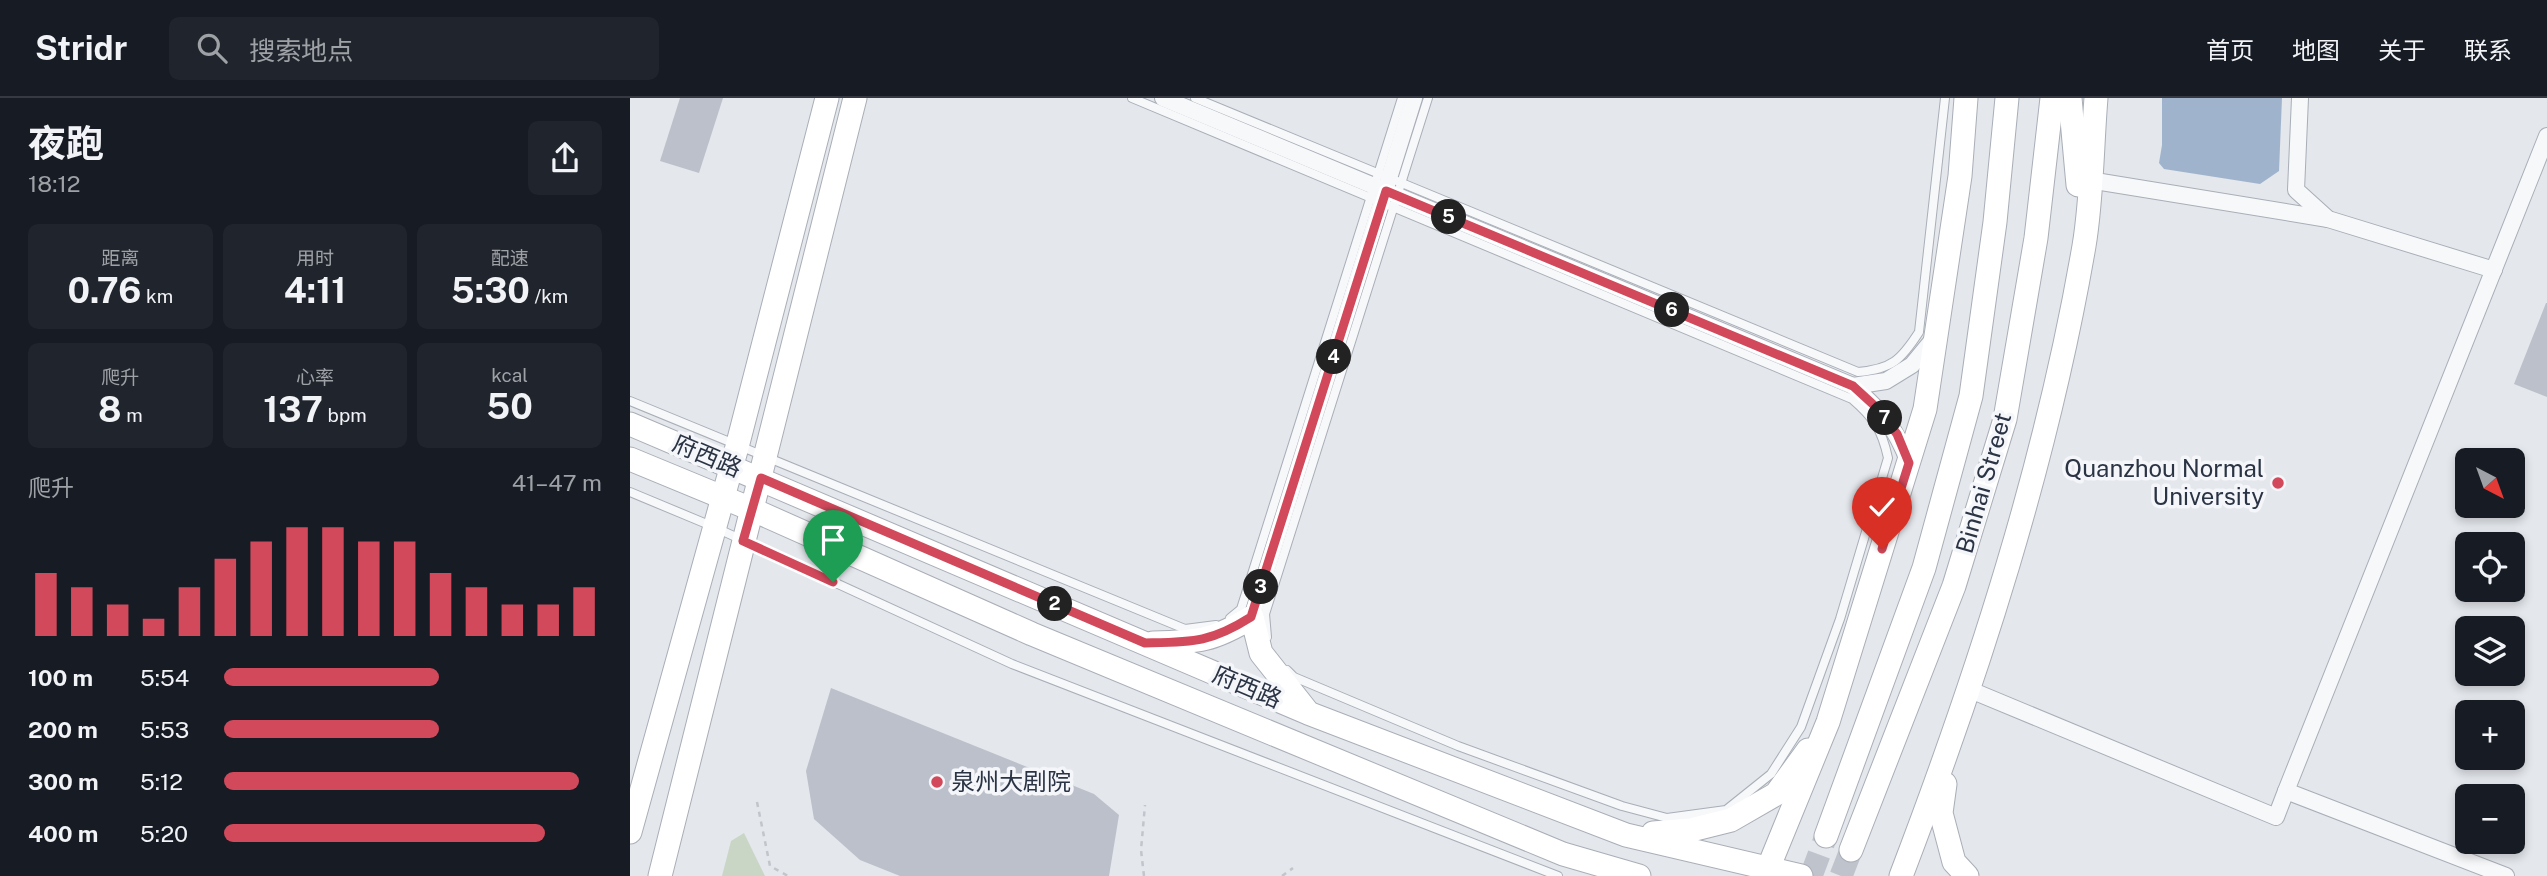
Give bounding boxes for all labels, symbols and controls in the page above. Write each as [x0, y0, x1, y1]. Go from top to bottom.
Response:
search box [169, 17, 659, 80]
text: Stridr [35, 29, 127, 67]
icon: search [193, 29, 231, 67]
text: 搜索地点 [249, 35, 353, 66]
text: 首页 [2206, 36, 2254, 64]
text: 地图 [2292, 36, 2340, 64]
text: 关于 [2378, 36, 2426, 64]
text: 联系 [2464, 36, 2512, 64]
text: 夜跑 [28, 121, 104, 166]
button: share [528, 121, 602, 195]
text: 18:12 [28, 170, 81, 197]
pin: 5 [1432, 200, 1466, 234]
text: 5 [1442, 205, 1455, 227]
text: 距离 [101, 247, 139, 269]
text: 用时 [296, 247, 334, 269]
text: 配速 [491, 247, 529, 269]
text: 0.76 [68, 270, 141, 311]
text: 4:11 [284, 270, 346, 311]
text: 5:30 [451, 270, 530, 311]
text: km [141, 285, 173, 307]
text: /km [530, 285, 568, 307]
pin: 6 [1654, 292, 1690, 328]
text: 6 [1665, 298, 1678, 320]
pin: 4 [1316, 340, 1352, 374]
text: 4 [1327, 345, 1340, 367]
text: kcal [491, 364, 528, 386]
text: 爬升 [101, 366, 139, 388]
text: 心率 [296, 366, 334, 388]
text: 50 [487, 386, 533, 427]
text: 8 [98, 389, 122, 430]
text: 137 [263, 389, 323, 430]
pin: 7 [1868, 400, 1902, 436]
text: m [122, 404, 143, 426]
text: bpm [323, 404, 367, 426]
text: 7 [1879, 406, 1890, 428]
street label: Binhai Street [1950, 409, 2016, 556]
street label: 府西路 [669, 428, 746, 482]
north arrow [2455, 448, 2525, 518]
map controls [2455, 448, 2525, 854]
place label: Quanzhou Normal University [2064, 454, 2264, 510]
text: 41–47 m [512, 469, 602, 496]
text: 爬升 [28, 474, 74, 501]
marker: Quanzhou Normal University [2270, 475, 2286, 491]
pin [1852, 477, 1912, 549]
icon: check [1863, 488, 1901, 526]
pin [803, 510, 863, 582]
icon: arrive [814, 521, 852, 559]
button: locate [2455, 532, 2525, 602]
pin: 3 [1244, 570, 1278, 604]
text: 3 [1254, 575, 1267, 597]
pin: 2 [1038, 587, 1072, 622]
text: 2 [1048, 592, 1061, 614]
button: layers [2455, 616, 2525, 686]
street label: 府西路 [1209, 659, 1286, 713]
text: 100 m [28, 664, 93, 691]
text: 5:54 [140, 664, 189, 691]
button: + [2455, 700, 2525, 770]
text: 200 m [28, 716, 98, 743]
text: 5:53 [140, 716, 189, 743]
place label: 泉州大剧院 [951, 767, 1071, 795]
text: 300 m [28, 768, 99, 795]
text: 5:12 [140, 768, 183, 795]
marker: 泉州大剧院 [929, 774, 945, 790]
button: − [2455, 784, 2525, 854]
text: 400 m [28, 820, 98, 847]
text: 5:20 [140, 820, 188, 847]

